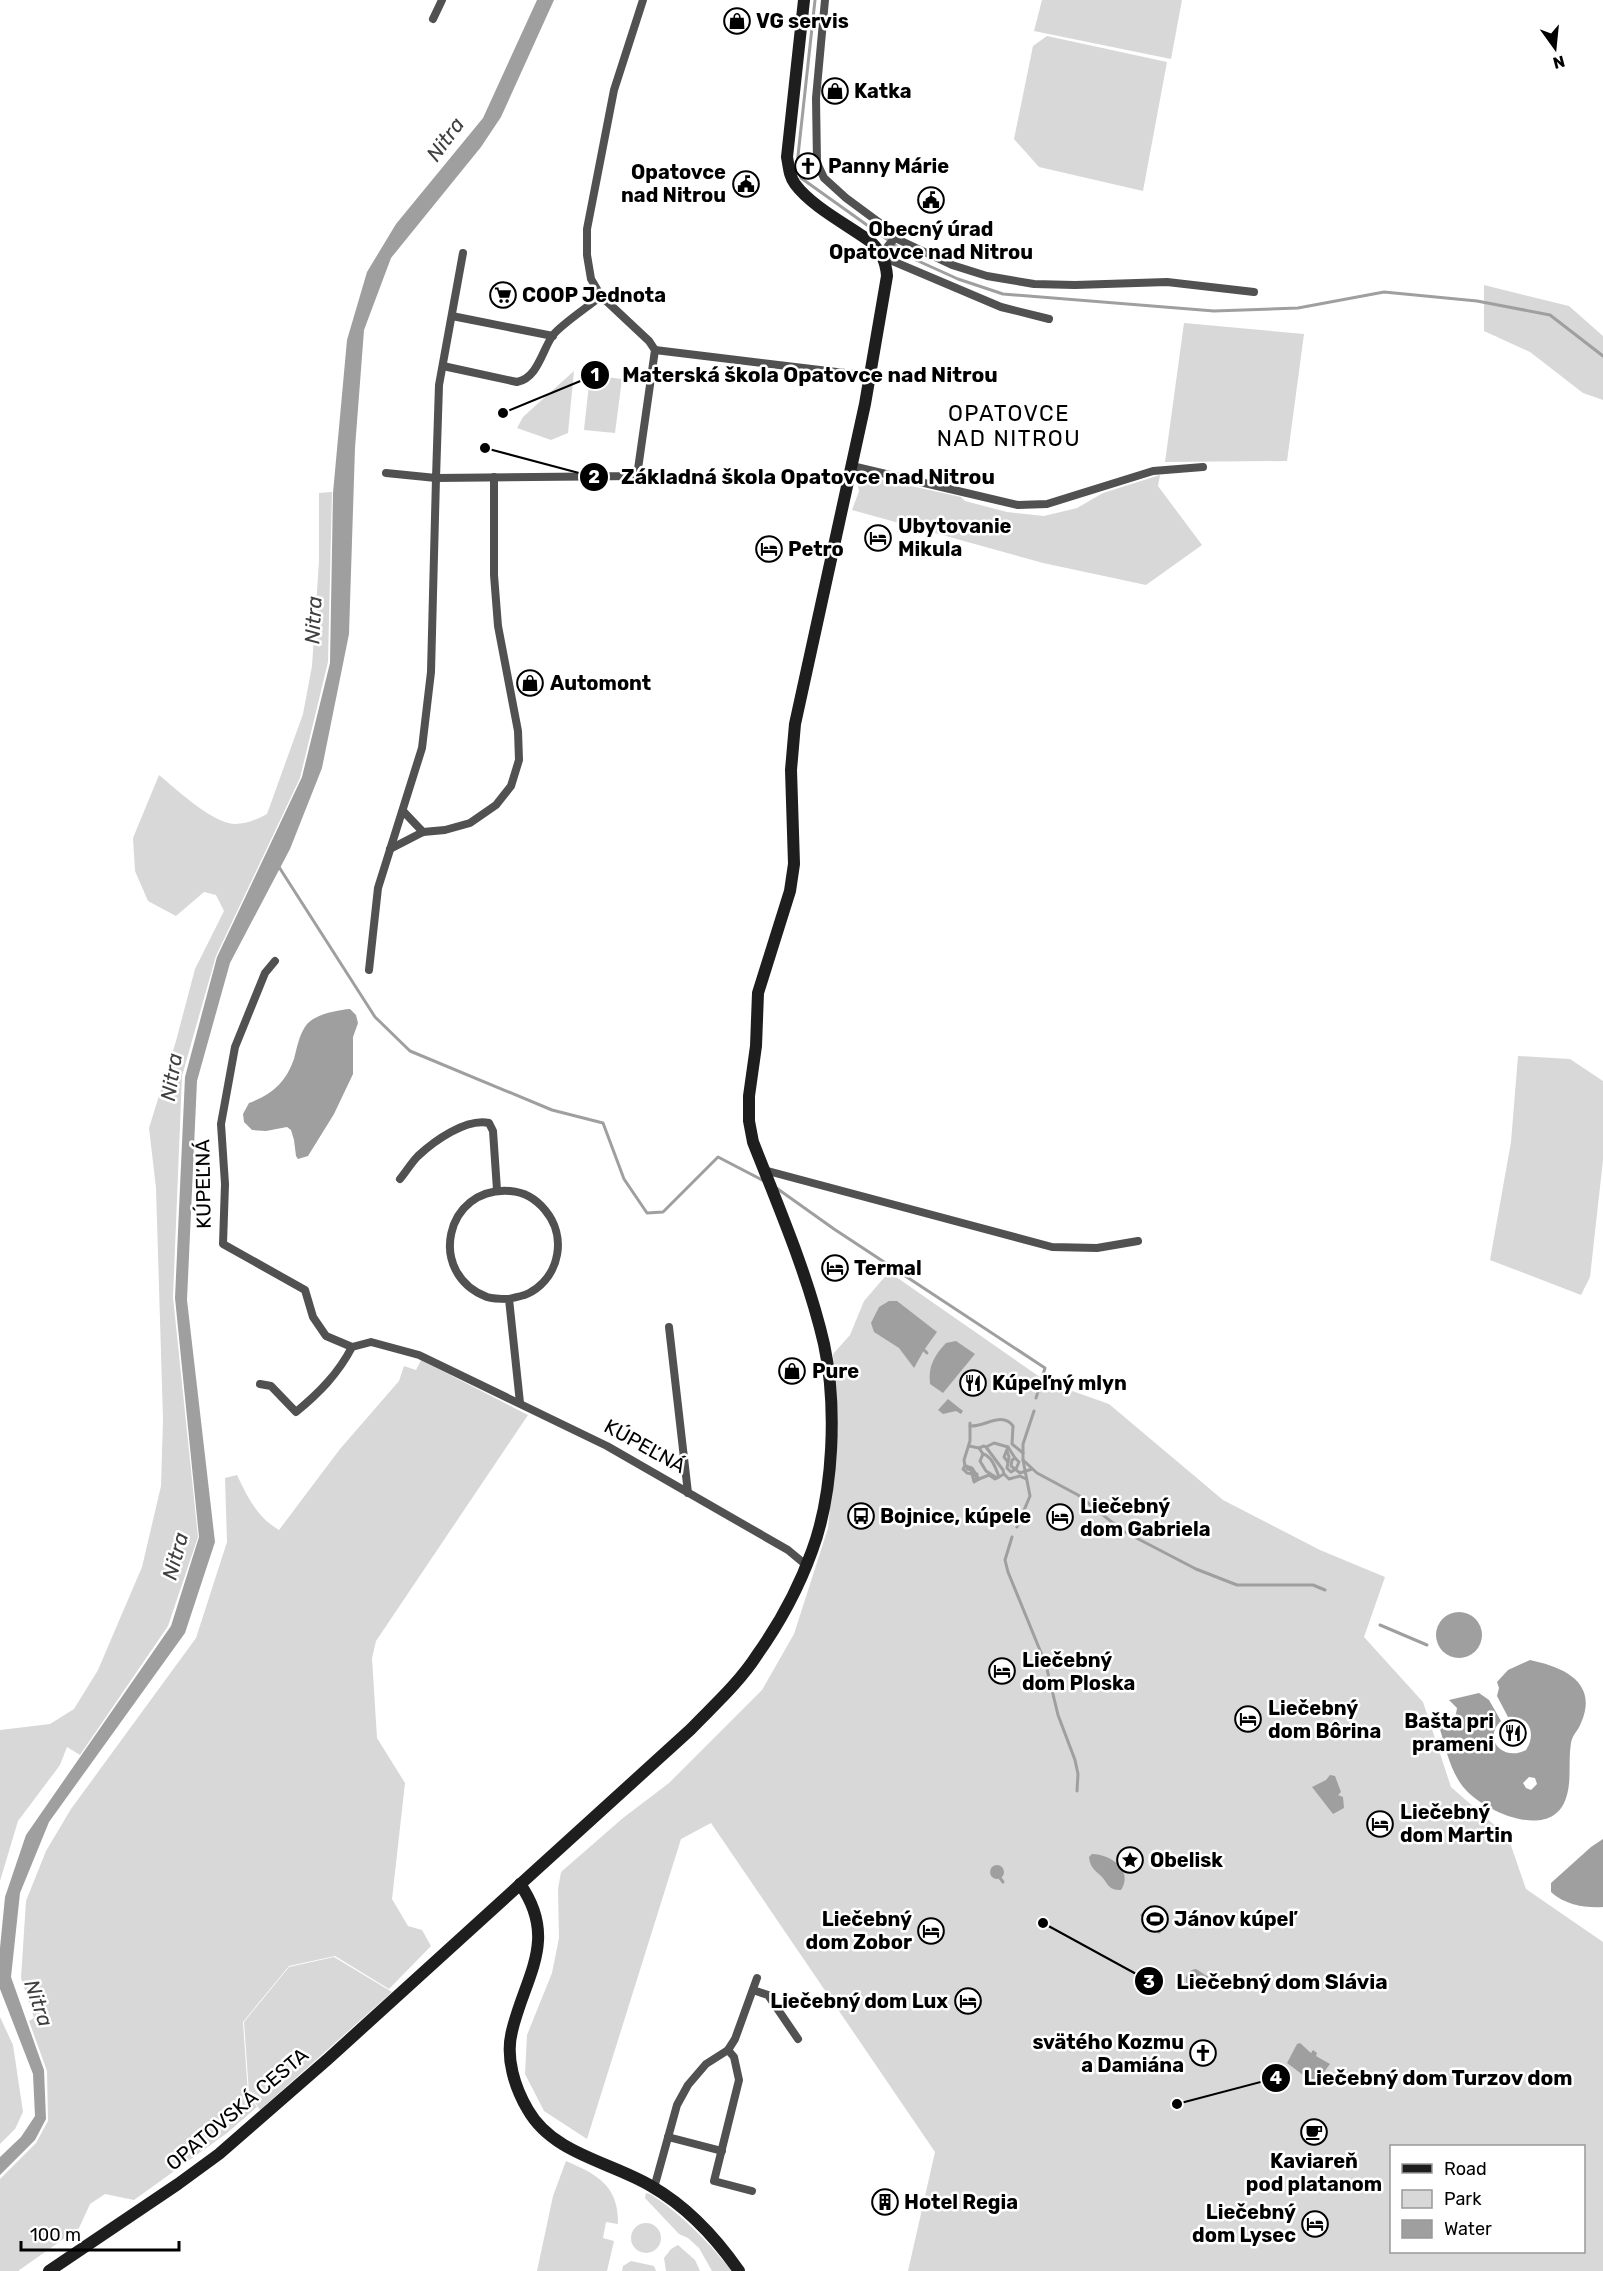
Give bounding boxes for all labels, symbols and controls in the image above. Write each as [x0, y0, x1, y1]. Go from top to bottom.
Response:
shop icon: VG servis [722, 6, 752, 36]
place label: VG servis [756, 9, 849, 33]
north arrow [1525, 18, 1585, 78]
text: N [1551, 51, 1567, 73]
shop icon: Katka [820, 76, 850, 106]
place label: Katka [854, 79, 911, 103]
water label: Nitra [421, 112, 469, 166]
church icon: Panny Márie [793, 151, 823, 181]
place label: Panny Márie [828, 154, 949, 178]
place label: Opatovce nad Nitrou [621, 160, 726, 207]
public building icon: Opatovce nad Nitrou [731, 169, 761, 199]
public building icon: Obecný úrad Opatovce nad Nitrou [916, 185, 946, 215]
place label: Obecný úrad Opatovce nad Nitrou [829, 217, 1033, 264]
supermarket icon: COOP Jednota [488, 280, 518, 310]
place label: COOP Jednota [522, 283, 666, 307]
callout: Materská škola Opatovce nad Nitrou [580, 355, 1010, 394]
text: Materská škola Opatovce nad Nitrou [622, 362, 998, 387]
text: 1 [591, 364, 599, 386]
district label: OPATOVCE NAD NITROU [937, 400, 1081, 452]
callout: Základná škola Opatovce nad Nitrou [579, 458, 1007, 497]
text: Základná škola Opatovce nad Nitrou [621, 464, 995, 489]
text: 2 [588, 466, 600, 488]
place label: Ubytovanie Mikula [898, 514, 1012, 561]
hotel icon: Ubytovanie Mikula [863, 523, 893, 553]
hotel icon: Petro [754, 534, 784, 564]
place label: Petro [788, 537, 844, 561]
water label: Nitra [299, 595, 327, 645]
shop icon: Automont [515, 668, 545, 698]
place label: Automont [550, 671, 651, 695]
water label: Nitra [155, 1051, 187, 1103]
street label: KÚPEĽNÁ [190, 1139, 216, 1229]
hotel icon: Termal [820, 1253, 850, 1283]
place label: Termal [854, 1256, 922, 1280]
shop icon: Pure [777, 1356, 807, 1386]
place label: Pure [812, 1359, 859, 1383]
restaurant icon: Kúpeľný mlyn [958, 1368, 988, 1398]
place label: Kúpeľný mlyn [992, 1371, 1127, 1395]
street label: KÚPEĽNÁ [600, 1414, 690, 1478]
place label: Liečebný dom Gabriela [1080, 1494, 1210, 1541]
bus stop icon: Bojnice, kúpele [846, 1501, 876, 1531]
hotel icon: Liečebný dom Gabriela [1045, 1502, 1075, 1532]
place label: Bojnice, kúpele [880, 1504, 1031, 1528]
water label: Nitra [157, 1530, 193, 1582]
place label: Liečebný dom Ploska [1022, 1648, 1135, 1695]
hotel icon: Liečebný dom Ploska [987, 1656, 1017, 1686]
place label: Liečebný dom Bôrina [1268, 1696, 1381, 1743]
hotel icon: Liečebný dom Bôrina [1233, 1704, 1263, 1734]
place label: Bašta pri prameni [1404, 1709, 1494, 1756]
restaurant icon: Bašta pri prameni [1498, 1718, 1528, 1748]
place label: Liečebný dom Martin [1400, 1800, 1513, 1847]
hotel icon: Liečebný dom Martin [1365, 1809, 1395, 1839]
place icon: Obelisk [1115, 1845, 1145, 1875]
place label: Obelisk [1150, 1848, 1223, 1872]
sports icon: Jánov kúpeľ [1140, 1904, 1170, 1934]
place label: Liečebný dom Zobor [806, 1907, 912, 1954]
place label: Jánov kúpeľ [1174, 1907, 1298, 1931]
hotel icon: Liečebný dom Zobor [916, 1916, 946, 1946]
callout: Liečebný dom Slávia [1134, 1962, 1400, 2001]
text: Liečebný dom Slávia [1176, 1969, 1388, 1994]
text: 3 [1143, 1971, 1155, 1993]
water label: Nitra [19, 1976, 59, 2030]
hotel icon: Liečebný dom Lux [953, 1986, 983, 2016]
place label: Liečebný dom Lux [770, 1989, 948, 2013]
place label: svätého Kozmu a Damiána [1032, 2030, 1184, 2077]
church icon: svätého Kozmu a Damiána [1188, 2038, 1218, 2068]
street label: OPATOVSKÁ CESTA [161, 2043, 313, 2175]
callout: Liečebný dom Turzov dom [1261, 2058, 1586, 2097]
text: Liečebný dom Turzov dom [1304, 2065, 1572, 2090]
text: 4 [1270, 2067, 1282, 2089]
cafe icon: Kaviareň pod platanom [1299, 2117, 1329, 2147]
legend [1390, 2145, 1585, 2253]
place label: Kaviareň pod platanom [1246, 2149, 1382, 2196]
text: Road [1444, 2158, 1487, 2180]
building icon: Hotel Regia [870, 2187, 900, 2217]
text: Park [1444, 2188, 1482, 2210]
place label: Hotel Regia [904, 2190, 1018, 2214]
place label: Liečebný dom Lysec [1192, 2200, 1296, 2247]
hotel icon: Liečebný dom Lysec [1300, 2209, 1330, 2239]
scale bar [21, 2214, 178, 2252]
text: Water [1444, 2218, 1492, 2240]
text: 100 m [30, 2224, 81, 2246]

